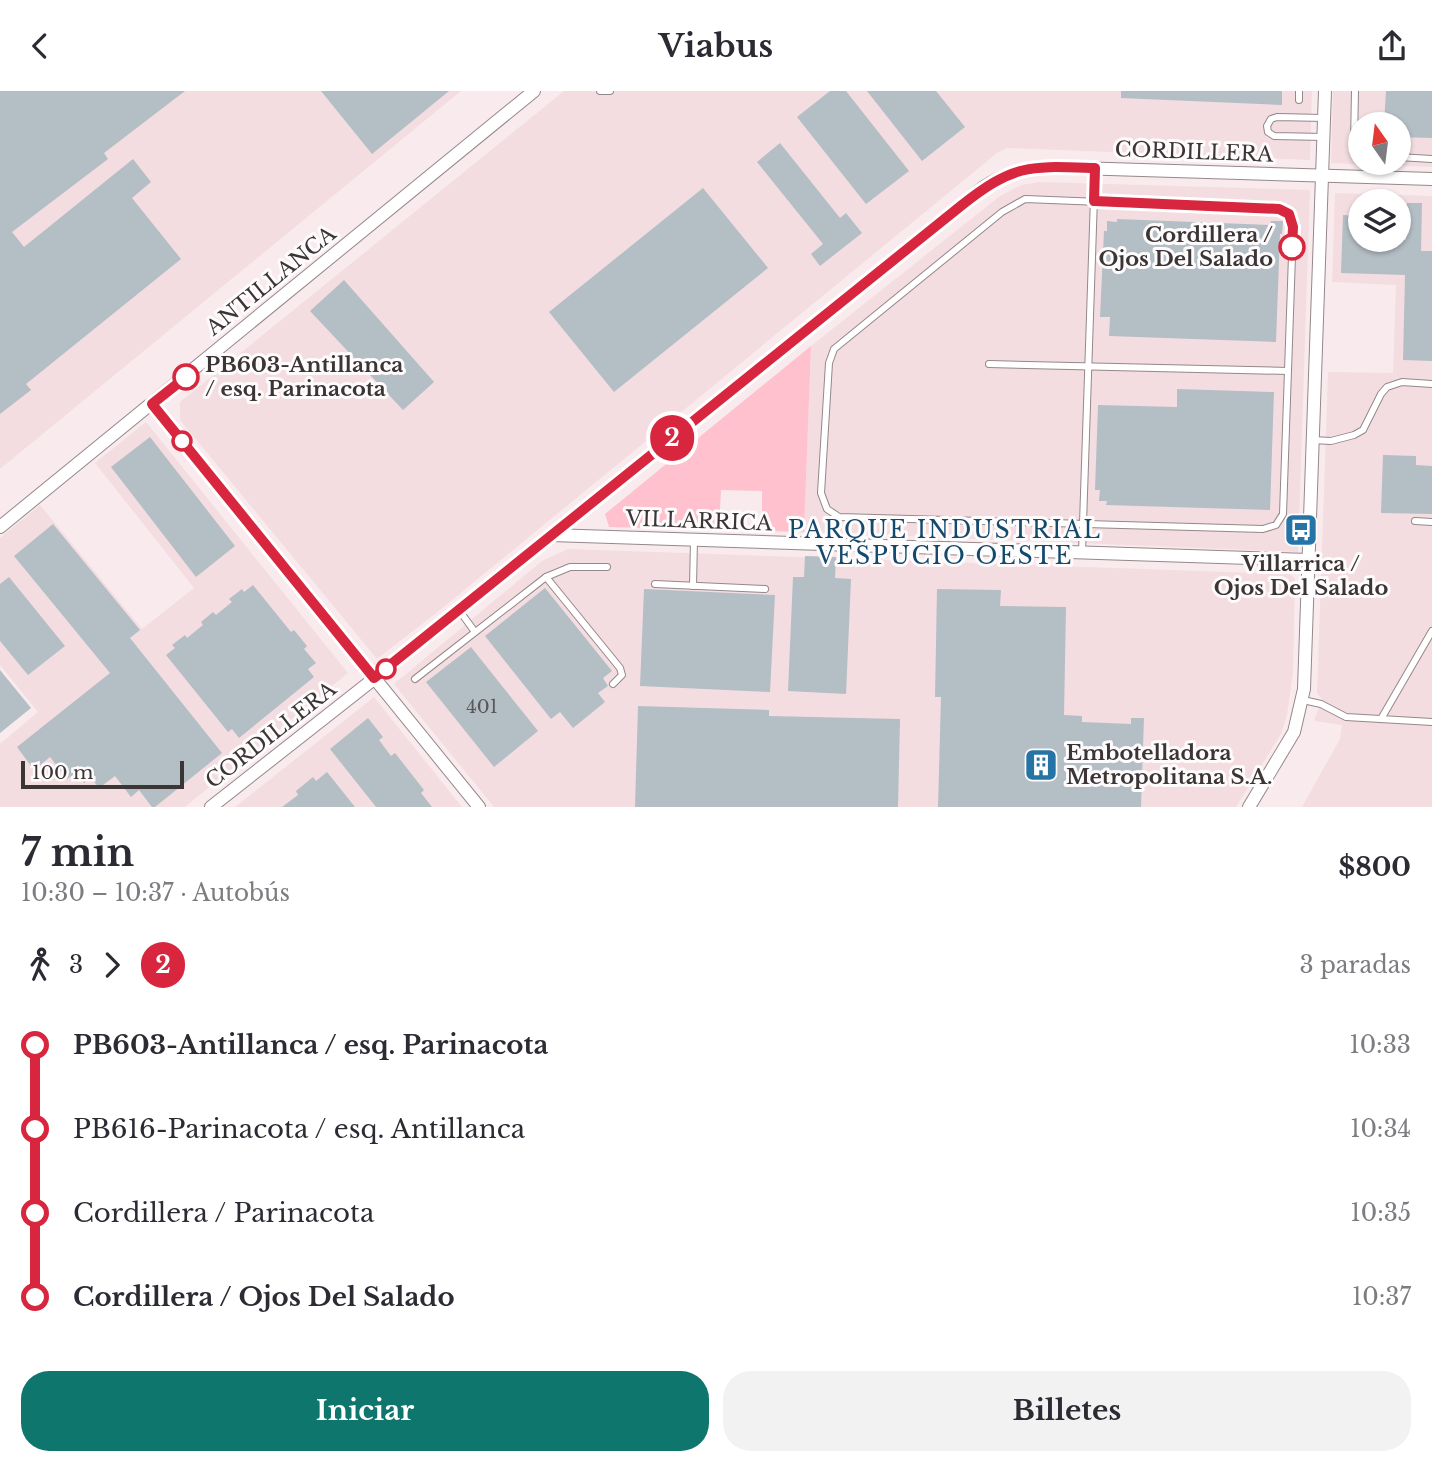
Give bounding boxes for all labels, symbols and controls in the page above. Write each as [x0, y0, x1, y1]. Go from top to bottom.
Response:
text: Viabus [659, 26, 773, 66]
icon: back [21, 27, 59, 65]
icon: share [1373, 27, 1411, 65]
north arrow [1348, 112, 1410, 175]
map controls [1348, 112, 1411, 252]
street label: CORDILLERA [1114, 136, 1274, 168]
button: layers [1348, 189, 1411, 252]
street label: ANTILLANCA [200, 220, 342, 342]
place label: Cordillera / Ojos Del Salado [1098, 222, 1273, 272]
marker: Cordillera / Ojos Del Salado [1279, 234, 1305, 260]
place label: PB603-Antillanca / esq. Parinacota [205, 352, 403, 402]
marker: PB603-Antillanca / esq. Parinacota [173, 364, 199, 390]
line badge: 2 [649, 415, 695, 461]
text: 2 [664, 423, 680, 452]
unlabelled marker [172, 431, 192, 451]
street label: VILLARRICA [624, 505, 773, 537]
bus stop icon: Villarrica / Ojos Del Salado [1282, 511, 1320, 549]
district label: PARQUE INDUSTRIAL VESPUCIO OESTE [788, 516, 1102, 570]
place label: Villarrica / Ojos Del Salado [1214, 551, 1388, 601]
unlabelled marker [376, 659, 396, 679]
street label: CORDILLERA [201, 675, 342, 794]
house number: 401 [466, 696, 498, 718]
place label: Embotelladora Metropolitana S.A. [1066, 740, 1272, 790]
building icon: Embotelladora Metropolitana S.A. [1022, 746, 1060, 784]
scale bar [21, 758, 184, 790]
text: 100 m [32, 761, 93, 784]
text: 7 min [21, 829, 134, 876]
text: $800 [1338, 851, 1411, 883]
text: 10:30 – 10:37 · Autobús [21, 879, 290, 907]
icon: walk [21, 946, 59, 984]
icon: forward [93, 946, 131, 984]
text: 2 [155, 950, 171, 979]
text: 3 [69, 951, 83, 979]
text: 3 paradas [1299, 951, 1411, 979]
text: PB603-Antillanca / esq. Parinacota [73, 1029, 548, 1061]
text: 10:33 [1349, 1031, 1411, 1059]
text: PB616-Parinacota / esq. Antillanca [73, 1113, 525, 1145]
text: 10:34 [1350, 1115, 1411, 1143]
text: Cordillera / Parinacota [73, 1197, 374, 1229]
text: 10:35 [1351, 1199, 1411, 1227]
text: Cordillera / Ojos Del Salado [73, 1281, 455, 1313]
text: 10:37 [1352, 1283, 1411, 1311]
button: Iniciar [21, 1371, 709, 1451]
button: Billetes [723, 1371, 1411, 1451]

